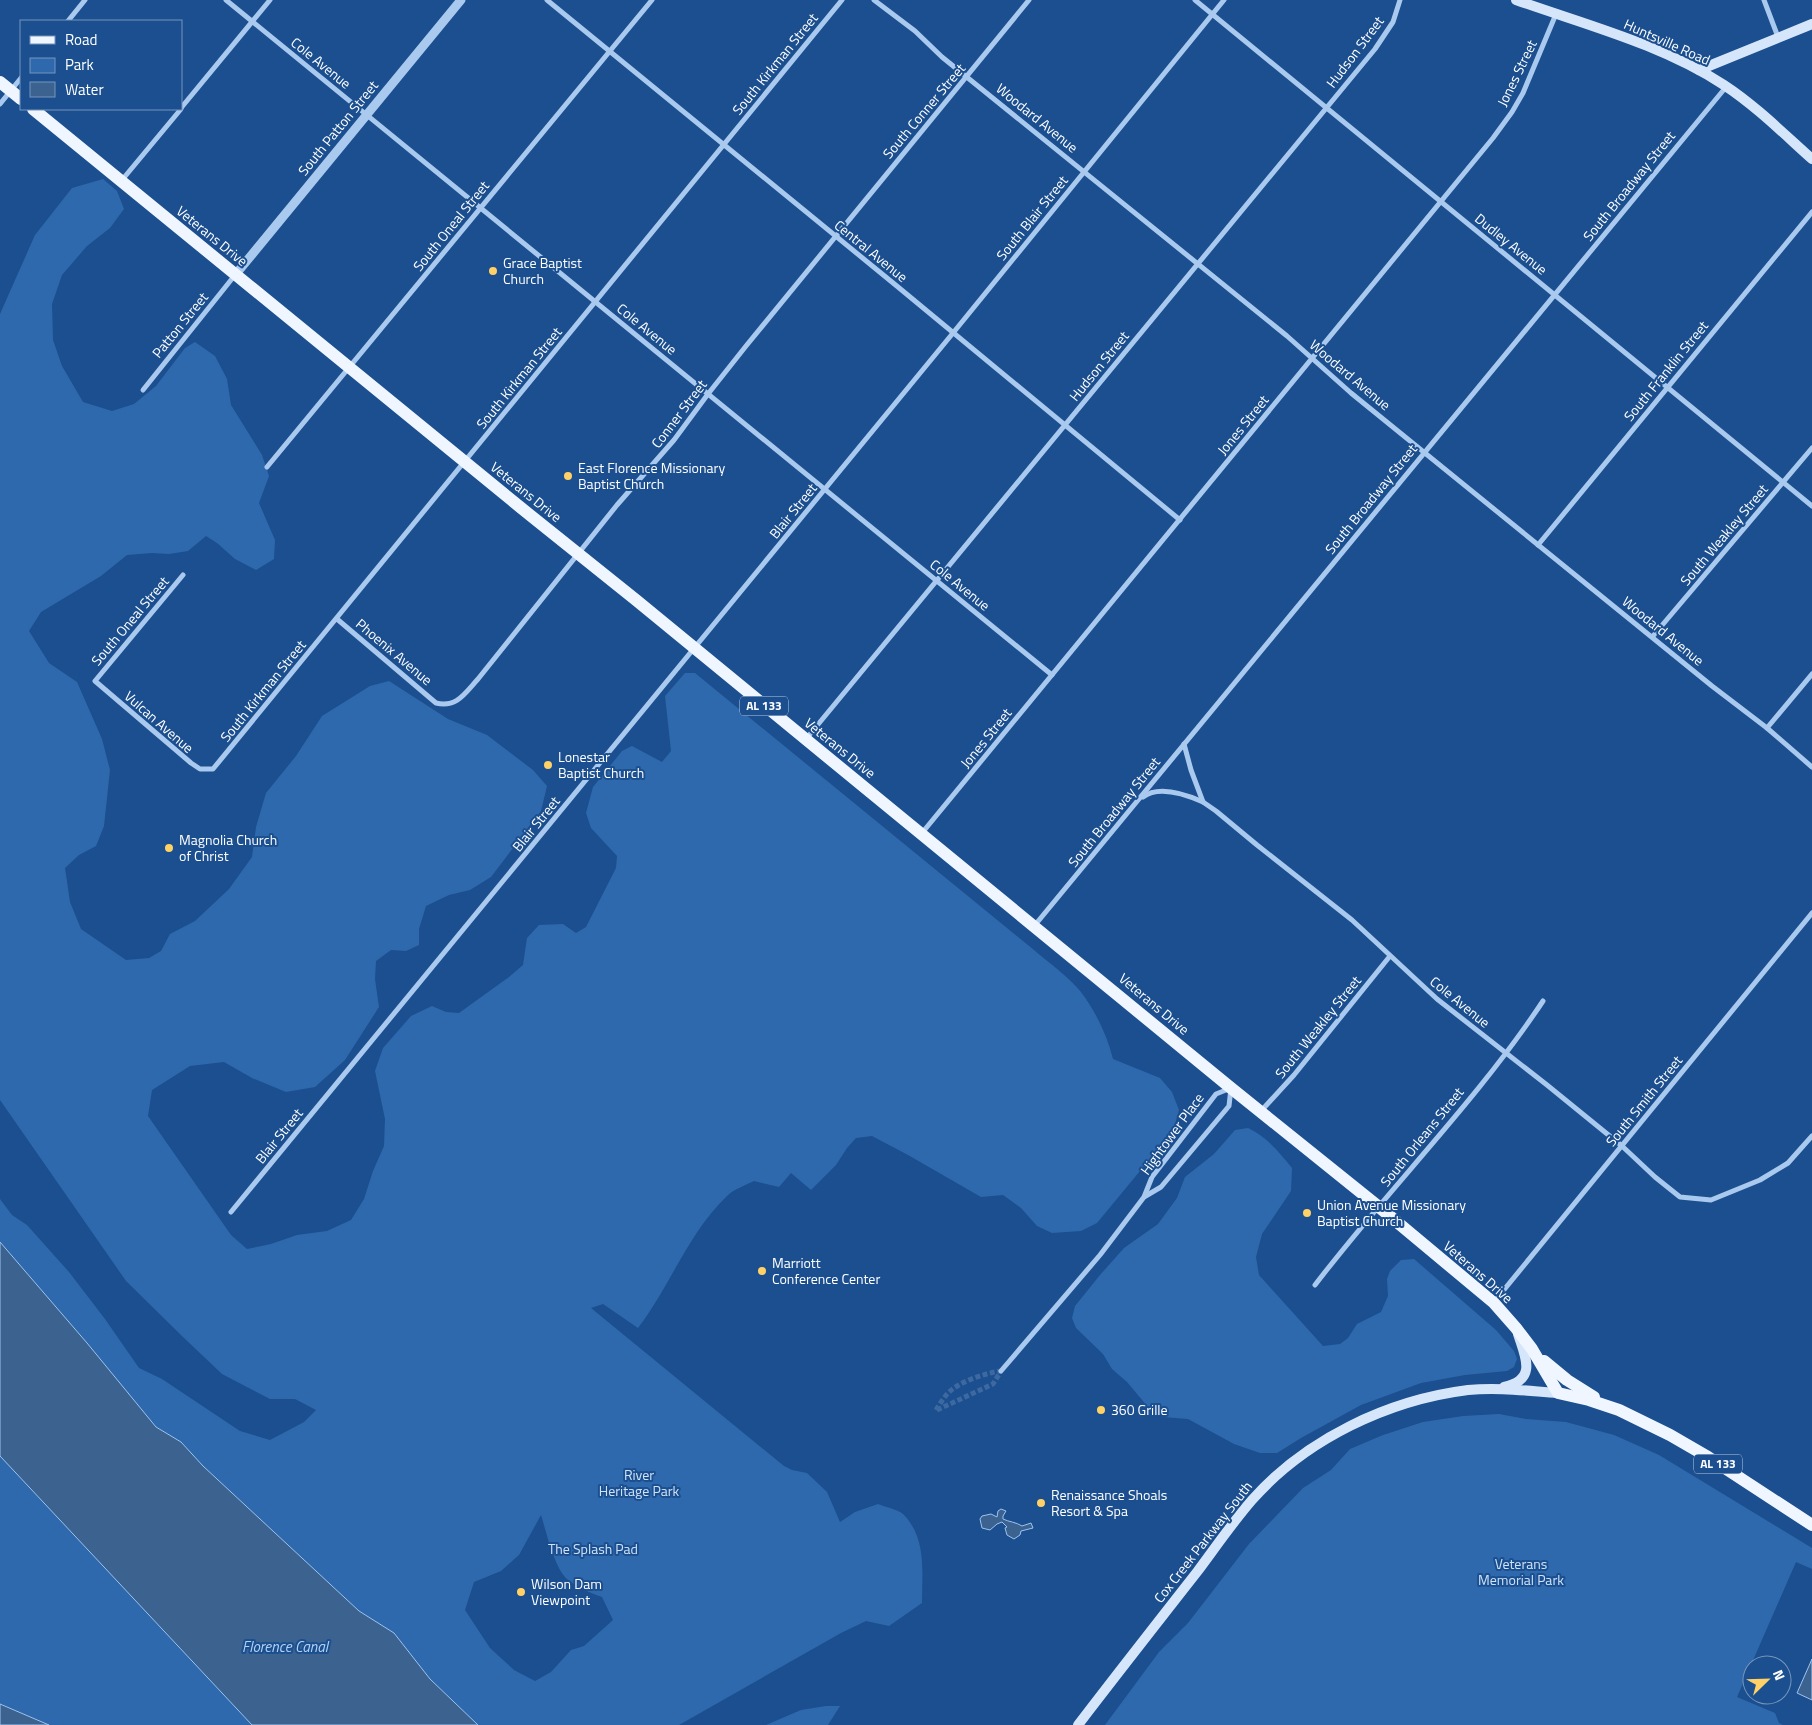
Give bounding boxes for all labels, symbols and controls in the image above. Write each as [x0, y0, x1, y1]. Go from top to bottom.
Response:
street label: South Kirkman Street [727, 8, 822, 119]
street label: Hudson Street [1321, 11, 1389, 92]
street label: Huntsville Road [1621, 13, 1714, 70]
legend [20, 20, 182, 110]
text: Road [65, 28, 97, 51]
street label: Cole Avenue [287, 32, 356, 93]
street label: Jones Street [1491, 36, 1542, 110]
text: Park [65, 53, 94, 76]
street label: South Conner Street [877, 58, 970, 163]
street label: South Patton Street [293, 76, 383, 180]
text: Water [65, 78, 104, 101]
street label: Woodard Avenue [992, 78, 1083, 157]
street label: South Broadway Street [1577, 126, 1680, 245]
street label: South Blair Street [991, 171, 1073, 265]
street label: South Oneal Street [407, 176, 494, 275]
street label: Veterans Drive [172, 200, 252, 271]
street label: Dudley Avenue [1471, 208, 1552, 279]
street label: Central Avenue [830, 214, 912, 287]
place label: Grace Baptist Church [503, 252, 582, 289]
marker: Grace Baptist Church [487, 265, 499, 277]
street label: Patton Street [147, 287, 213, 362]
street label: Cole Avenue [613, 298, 682, 359]
street label: South Franklin Street [1618, 316, 1713, 426]
street label: South Kirkman Street [471, 322, 566, 433]
street label: Hudson Street [1064, 326, 1134, 405]
street label: Woodard Avenue [1305, 334, 1395, 415]
street label: Conner Street [646, 375, 711, 452]
street label: Jones Street [1212, 390, 1273, 459]
street label: South Broadway Street [1319, 439, 1422, 558]
street label: Veterans Drive [486, 456, 566, 527]
place label: East Florence Missionary Baptist Church [578, 457, 725, 494]
marker: East Florence Missionary Baptist Church [562, 470, 574, 482]
street label: Blair Street [764, 478, 822, 543]
street label: South Weakley Street [1675, 479, 1773, 590]
street label: Cole Avenue [926, 554, 995, 615]
street label: South Oneal Street [86, 571, 173, 670]
street label: Woodard Avenue [1618, 591, 1709, 670]
street label: Phoenix Avenue [352, 613, 437, 690]
street label: South Kirkman Street [215, 635, 310, 746]
street label: Vulcan Avenue [120, 685, 199, 758]
road number: AL 133 [740, 696, 788, 716]
street label: Jones Street [955, 703, 1016, 772]
street label: Veterans Drive [800, 712, 880, 783]
place label: Lonestar Baptist Church [558, 746, 644, 783]
street label: South Broadway Street [1062, 752, 1165, 871]
marker: Lonestar Baptist Church [542, 759, 554, 771]
street label: Blair Street [507, 791, 565, 856]
place label: Magnolia Church of Christ [179, 829, 277, 866]
marker: Magnolia Church of Christ [163, 842, 175, 854]
street label: Veterans Drive [1115, 968, 1194, 1039]
street label: South Weakley Street [1270, 971, 1366, 1083]
street label: Cole Avenue [1426, 971, 1495, 1032]
street label: South Smith Street [1600, 1051, 1687, 1151]
street label: South Orleans Street [1375, 1082, 1468, 1191]
street label: Hightower Place [1135, 1088, 1208, 1179]
street label: Blair Street [250, 1103, 308, 1168]
place label: Union Avenue Missionary Baptist Church [1317, 1194, 1466, 1231]
marker: Union Avenue Missionary Baptist Church [1301, 1207, 1313, 1219]
street label: Veterans Drive [1439, 1235, 1518, 1308]
place label: Marriott Conference Center [772, 1252, 880, 1289]
marker: Marriott Conference Center [756, 1265, 768, 1277]
place label: 360 Grille [1111, 1399, 1168, 1420]
marker: 360 Grille [1095, 1404, 1107, 1416]
road number: AL 133 [1694, 1455, 1742, 1474]
park label: River Heritage Park [599, 1464, 680, 1501]
street label: Cox Creek Parkway South [1148, 1476, 1257, 1607]
place label: Renaissance Shoals Resort & Spa [1051, 1484, 1167, 1521]
marker: Renaissance Shoals Resort & Spa [1035, 1497, 1047, 1509]
park label: The Splash Pad [548, 1538, 638, 1559]
park label: Veterans Memorial Park [1478, 1553, 1564, 1590]
place label: Wilson Dam Viewpoint [531, 1573, 602, 1610]
marker: Wilson Dam Viewpoint [515, 1586, 527, 1598]
water label: Florence Canal [242, 1635, 330, 1658]
north arrow [1742, 1655, 1792, 1705]
text: N [1768, 1666, 1791, 1683]

